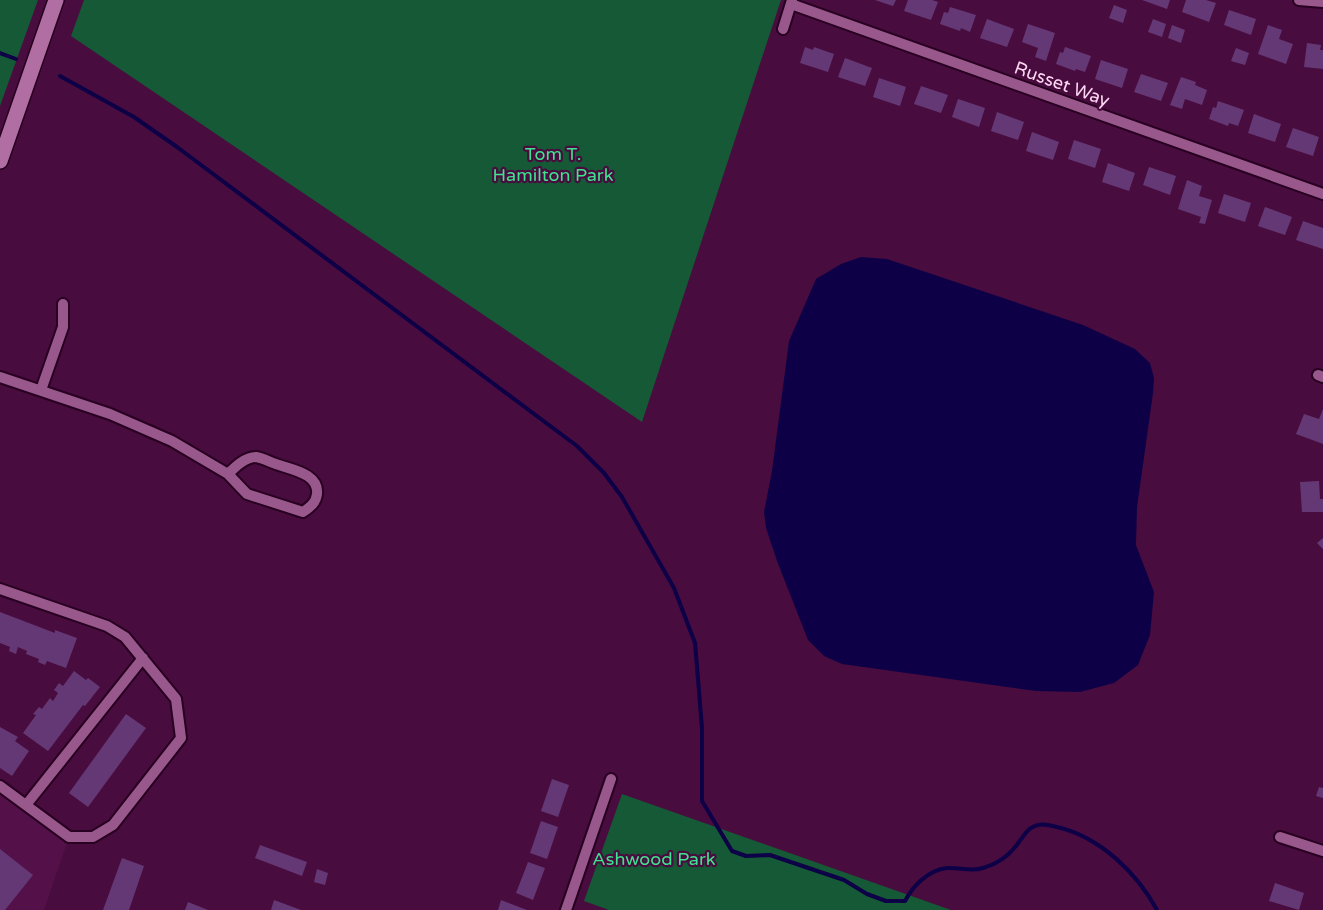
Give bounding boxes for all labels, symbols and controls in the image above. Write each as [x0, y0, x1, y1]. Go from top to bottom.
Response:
street label: Russet Way [1011, 57, 1113, 112]
park label: Tom T. Hamilton Park [493, 143, 614, 186]
park label: Ashwood Park [592, 848, 716, 870]

